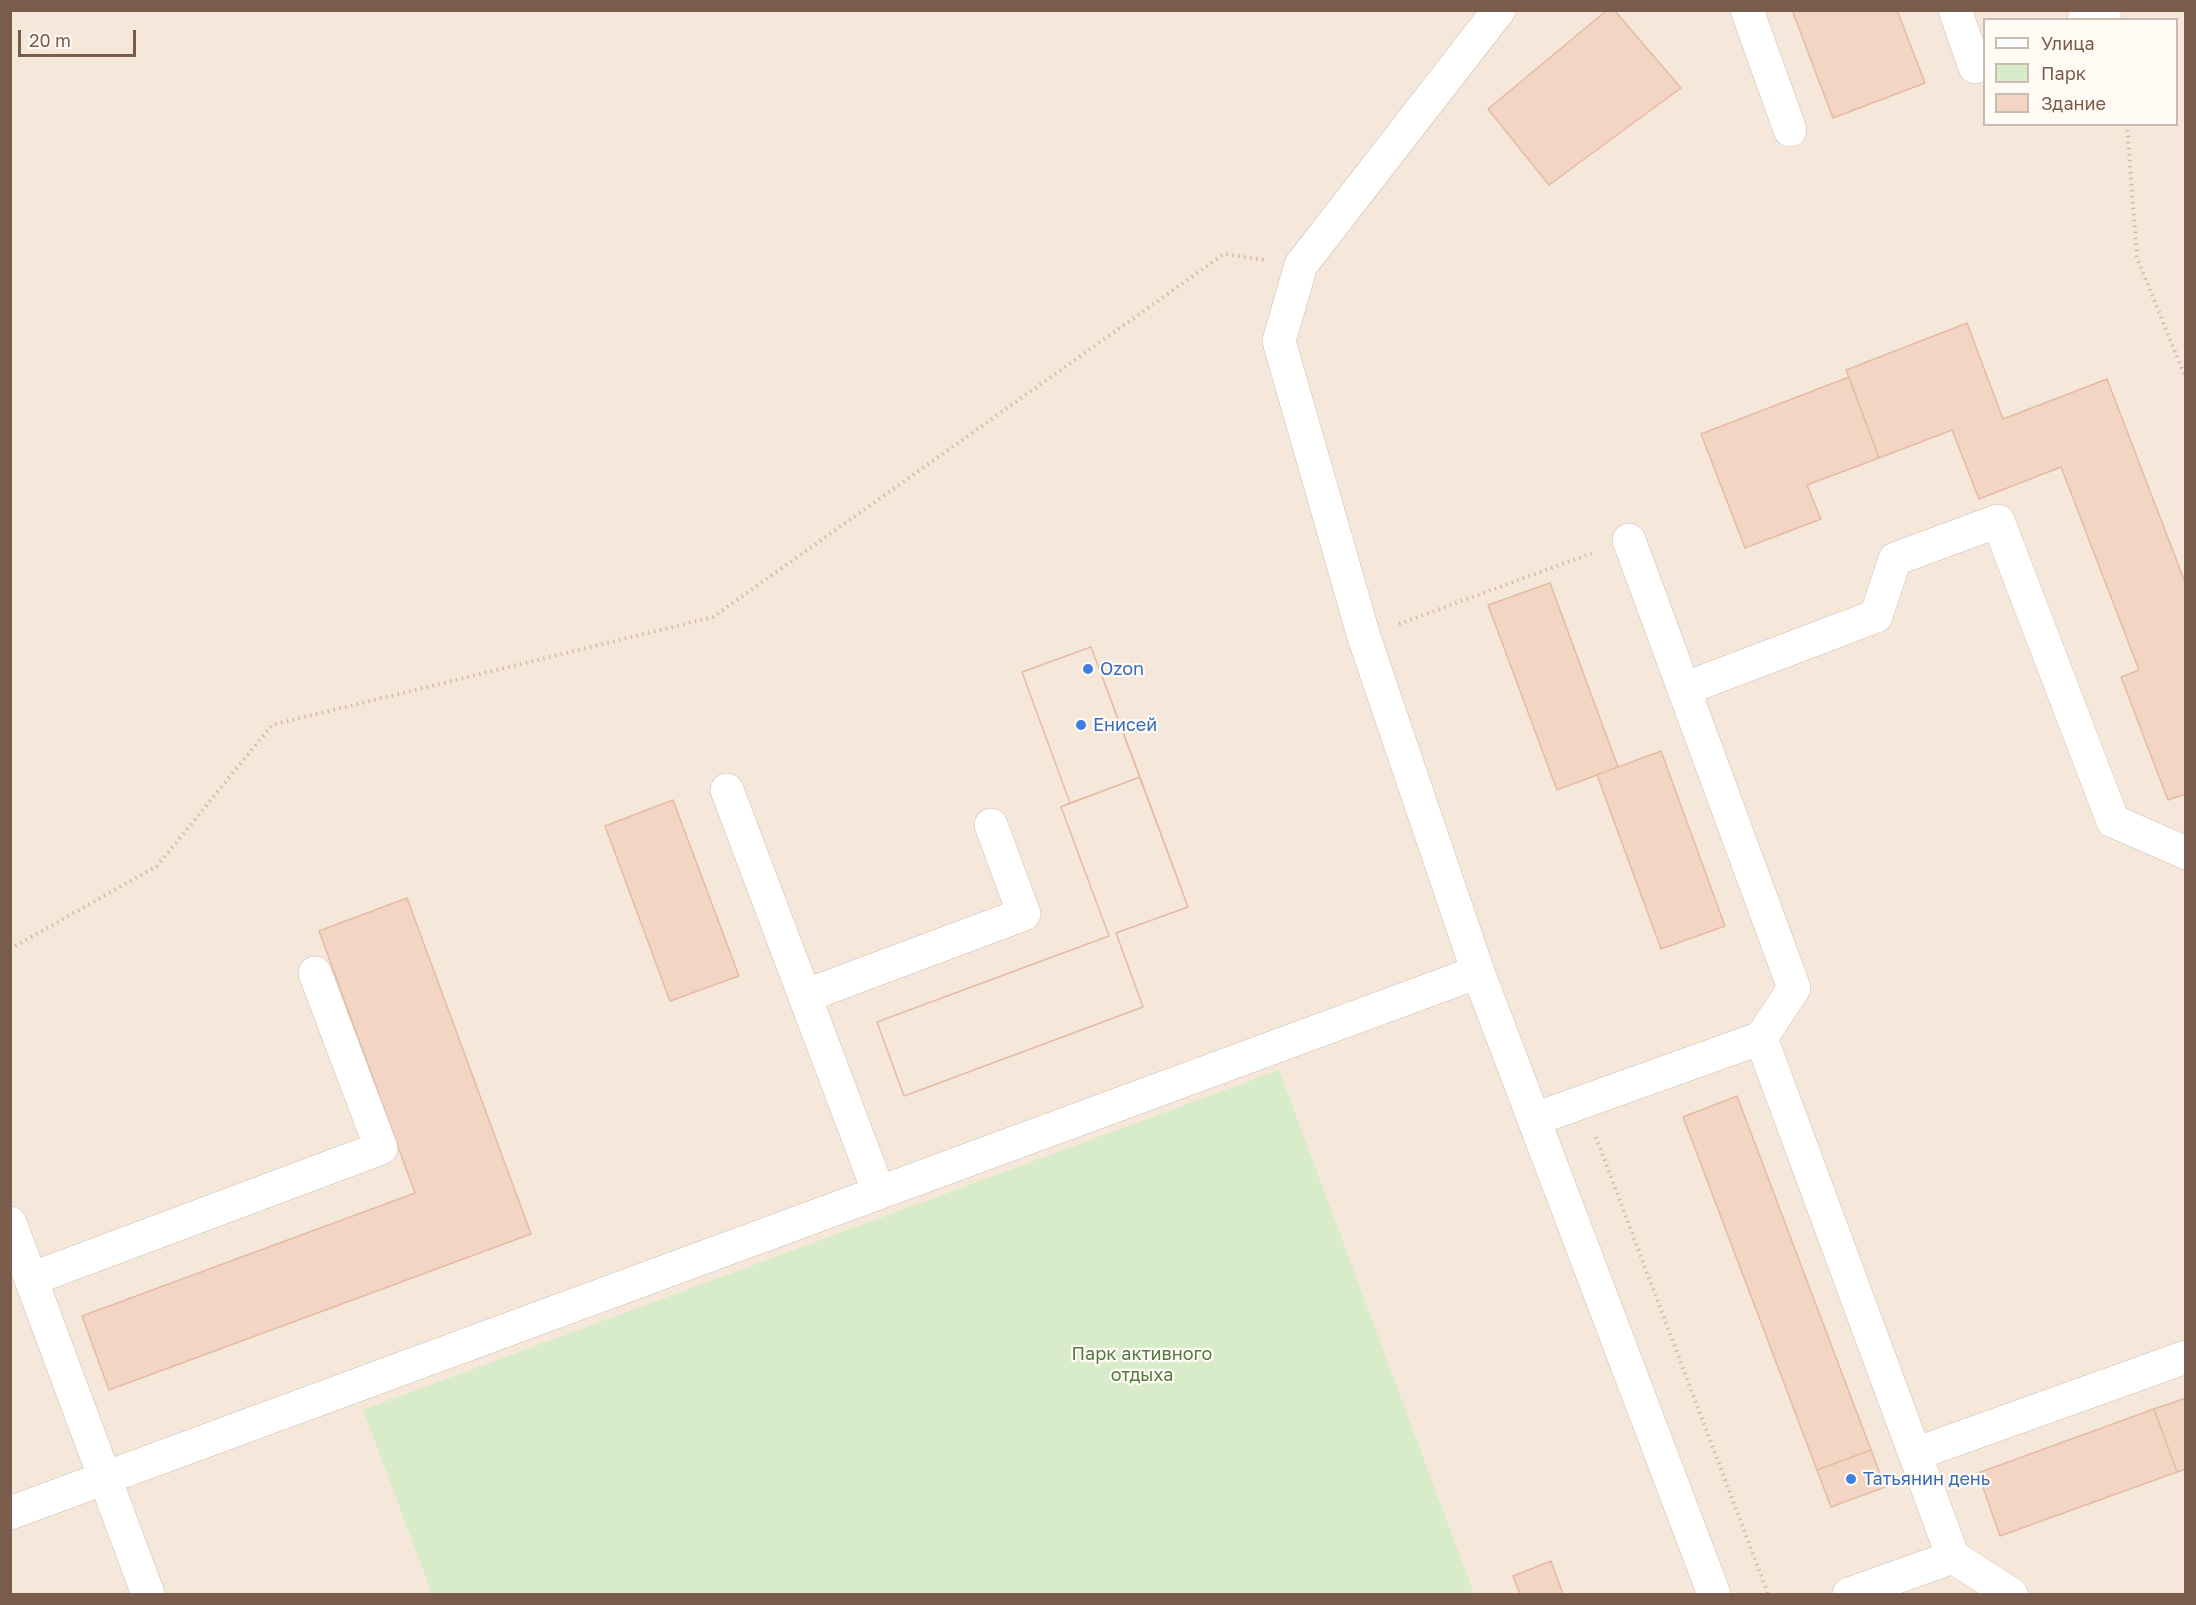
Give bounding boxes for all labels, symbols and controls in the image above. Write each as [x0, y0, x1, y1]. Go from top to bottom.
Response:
scale bar [21, 18, 140, 56]
legend [1983, 18, 2178, 126]
text: 20 m [29, 29, 71, 51]
text: Улица [2041, 32, 2095, 54]
text: Парк [2041, 62, 2086, 84]
text: Здание [2041, 92, 2106, 114]
place label: Ozon [1100, 658, 1144, 680]
marker: Ozon [1081, 662, 1095, 676]
place label: Енисей [1093, 714, 1157, 736]
marker: Енисей [1074, 718, 1088, 732]
park label: Парк активного отдыха [1072, 1343, 1212, 1386]
place label: Татьянин день [1863, 1468, 1990, 1490]
marker: Татьянин день [1844, 1472, 1858, 1486]

